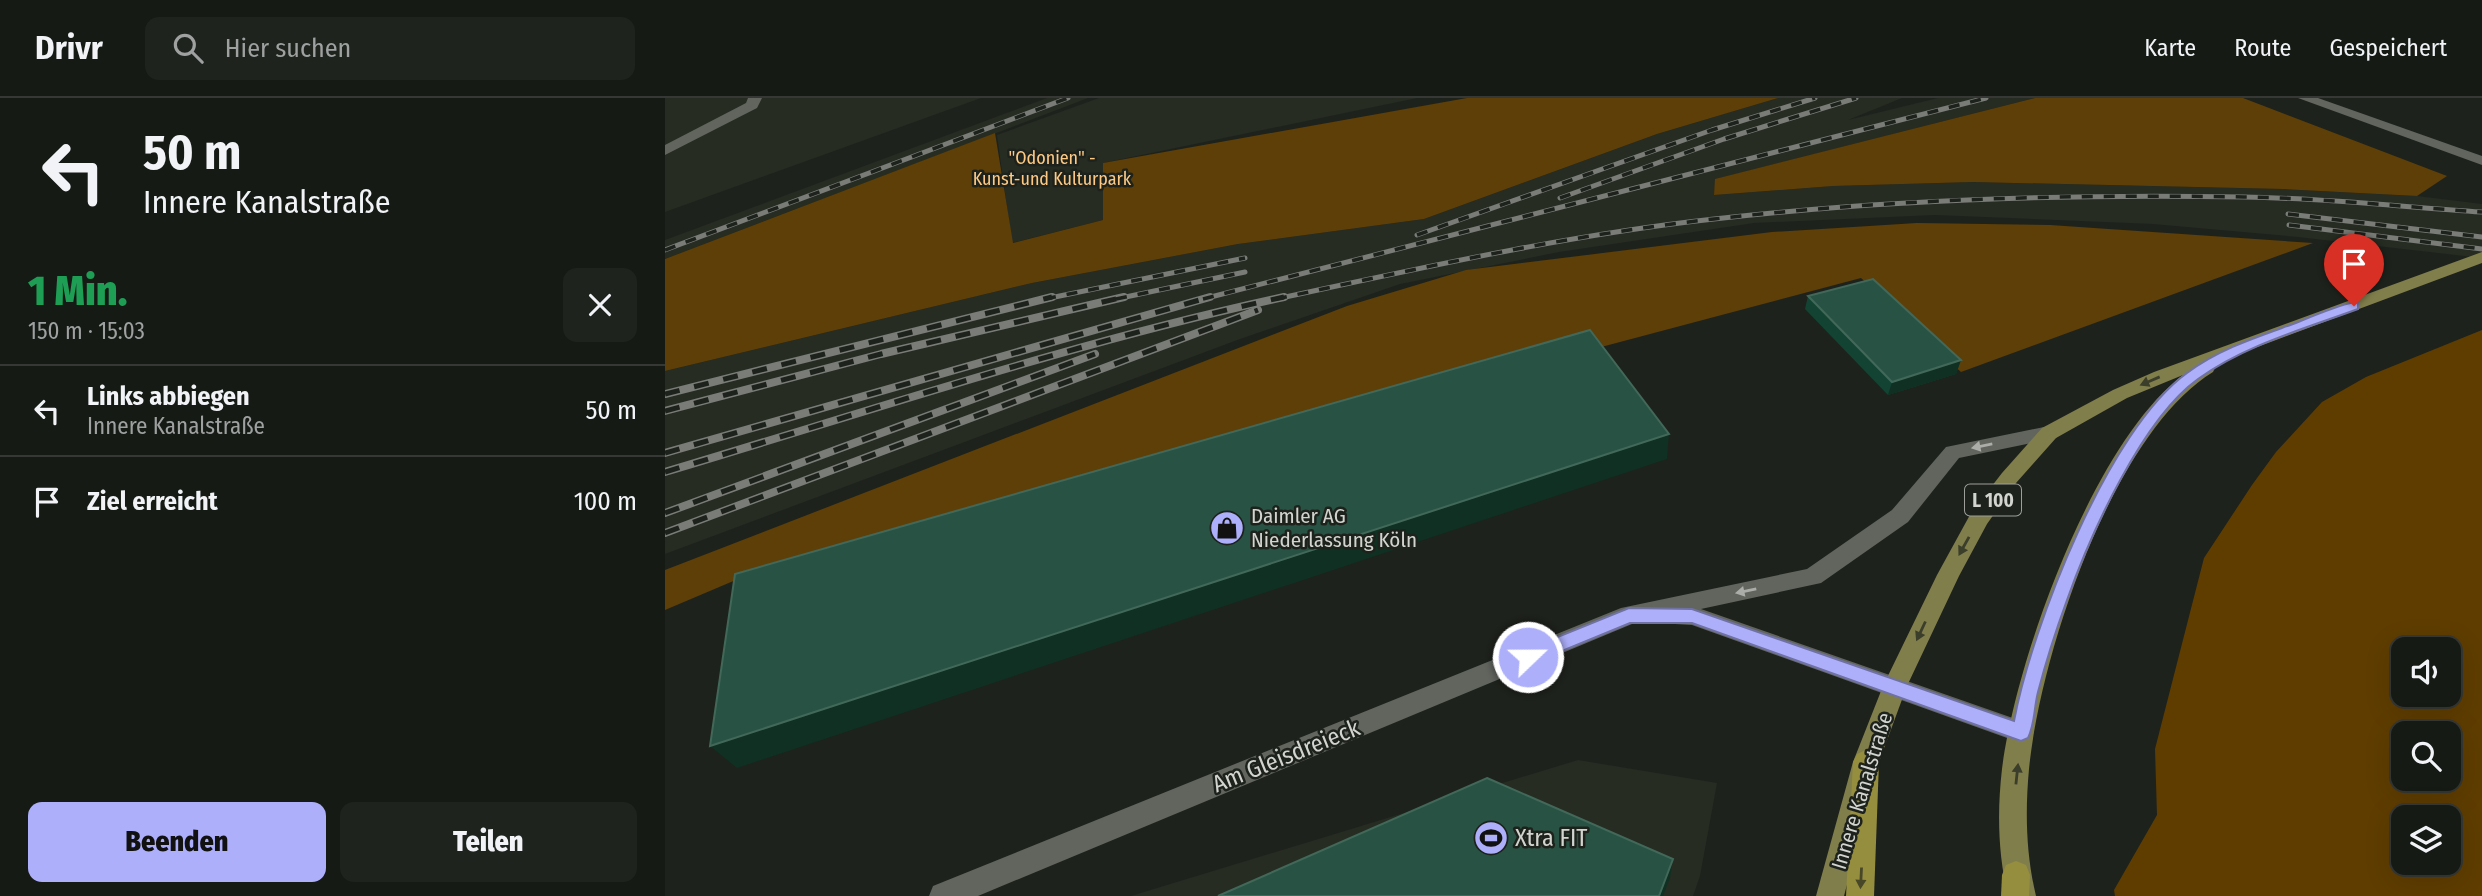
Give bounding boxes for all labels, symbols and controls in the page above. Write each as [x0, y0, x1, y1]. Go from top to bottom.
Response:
search box [145, 17, 635, 80]
text: Drivr [35, 28, 103, 68]
icon: search [169, 29, 207, 67]
text: Hier suchen [225, 33, 351, 64]
text: Karte [2144, 34, 2196, 62]
text: Route [2234, 34, 2291, 62]
text: Gespeichert [2329, 34, 2447, 62]
text: 50 m [143, 123, 241, 182]
icon: left [28, 126, 119, 217]
park label: "Odonien" - Kunst-und Kulturpark [973, 147, 1132, 190]
text: Innere Kanalstraße [143, 183, 391, 221]
pin [2324, 234, 2384, 306]
icon: arrive [2335, 245, 2373, 283]
text: 1 Min. [28, 266, 128, 316]
button: close [563, 268, 637, 342]
text: 150 m · 15:03 [28, 317, 145, 345]
one-way arrow [2139, 376, 2160, 387]
text: Links abbiegen [87, 381, 250, 412]
icon: left [28, 392, 66, 430]
text: 50 m [585, 395, 637, 426]
text: Innere Kanalstraße [87, 412, 265, 440]
one-way arrow [1971, 441, 1993, 452]
icon: arrive [28, 483, 66, 521]
road number: L 100 [1965, 484, 2021, 516]
text: Ziel erreicht [87, 486, 218, 517]
text: 100 m [574, 486, 637, 517]
place label: Daimler AG Niederlassung Köln [1251, 503, 1417, 553]
shop icon: Daimler AG Niederlassung Köln [1208, 509, 1246, 547]
one-way arrow [1958, 536, 1970, 556]
one-way arrow [1735, 585, 1757, 596]
position arrow [1491, 620, 1565, 694]
one-way arrow [1916, 621, 1927, 641]
map controls [2391, 637, 2461, 875]
button: sound [2391, 637, 2461, 707]
street label: Innere Kanalstraße [1826, 710, 1898, 872]
street label: Am Gleisdreieck [1208, 713, 1365, 798]
button: search [2391, 721, 2461, 791]
one-way arrow [2012, 763, 2023, 785]
button: Beenden [28, 802, 326, 882]
button: Teilen [340, 802, 637, 882]
button: layers [2391, 805, 2461, 875]
sports icon: Xtra FIT [1472, 819, 1510, 857]
place label: Xtra FIT [1515, 824, 1587, 852]
one-way arrow [1855, 867, 1866, 889]

